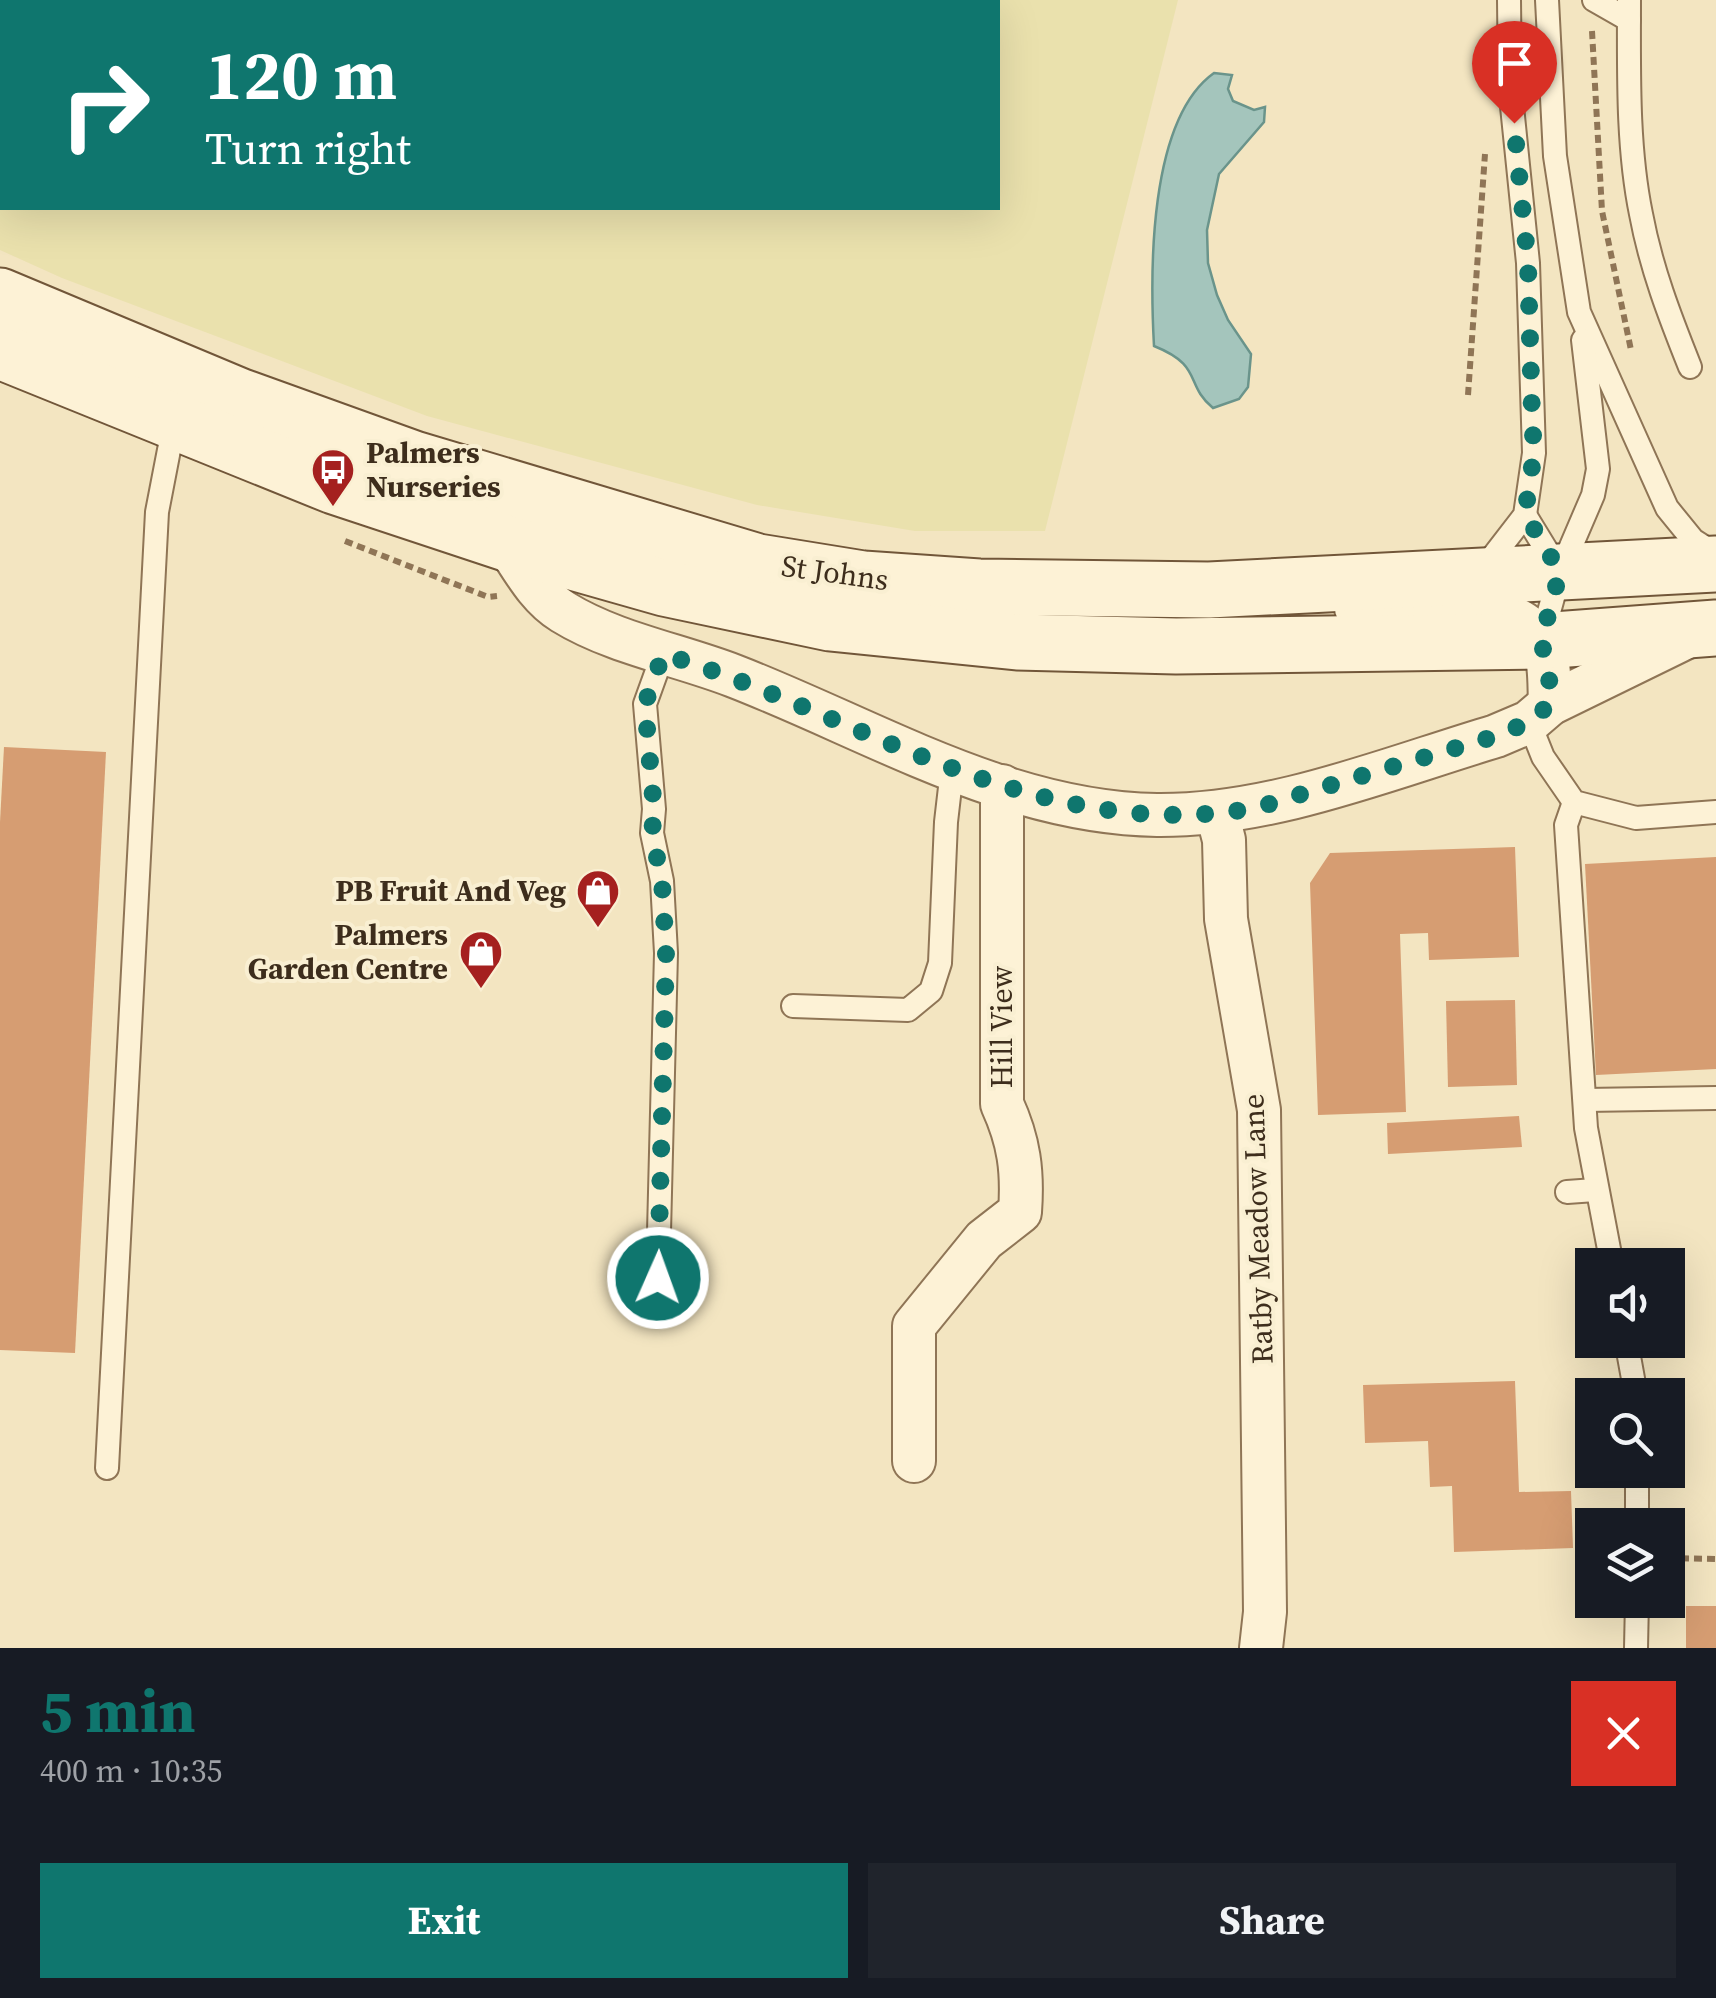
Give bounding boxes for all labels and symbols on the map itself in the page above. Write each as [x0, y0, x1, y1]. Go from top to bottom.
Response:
pin [1472, 21, 1557, 124]
place label: Palmers Nurseries [366, 432, 501, 507]
bus stop icon: Palmers Nurseries [310, 447, 356, 508]
street label: St Johns [779, 545, 891, 600]
shop icon: PB Fruit And Veg [575, 868, 621, 929]
place label: PB Fruit And Veg [335, 870, 566, 911]
place label: Palmers Garden Centre [248, 914, 448, 989]
shop icon: Palmers Garden Centre [458, 929, 504, 990]
street label: Hill View [981, 966, 1022, 1088]
street label: Ratby Meadow Lane [1232, 1093, 1283, 1365]
position arrow [606, 1226, 710, 1330]

